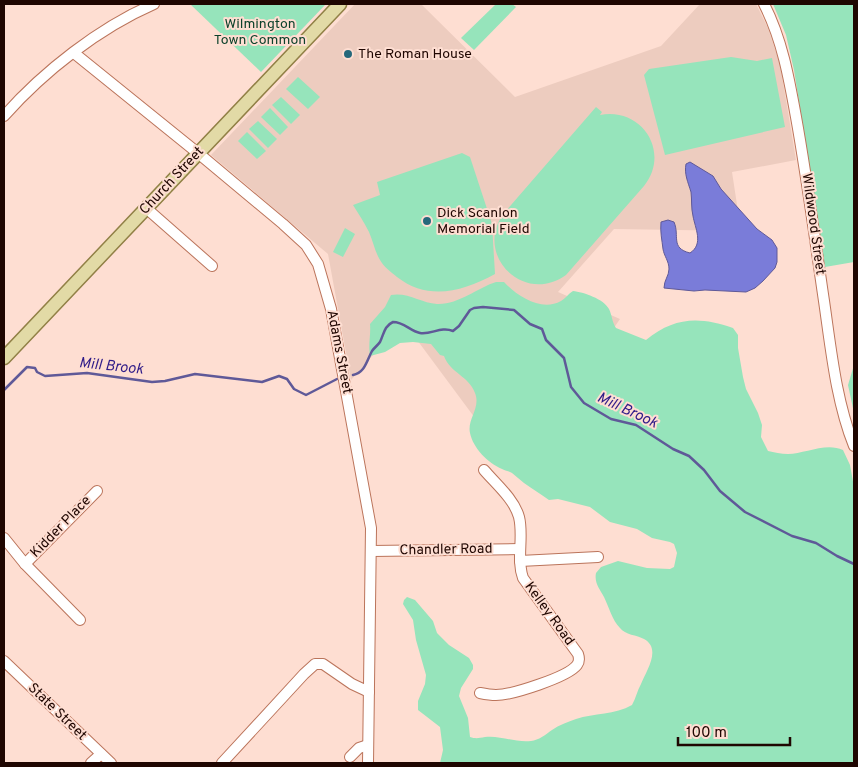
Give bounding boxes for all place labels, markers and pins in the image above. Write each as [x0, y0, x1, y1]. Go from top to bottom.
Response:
place label: The Roman House [358, 46, 472, 63]
marker: The Roman House [342, 48, 354, 60]
place label: Dick Scanlon Memorial Field [437, 205, 530, 238]
marker: Dick Scanlon Memorial Field [421, 215, 433, 227]

